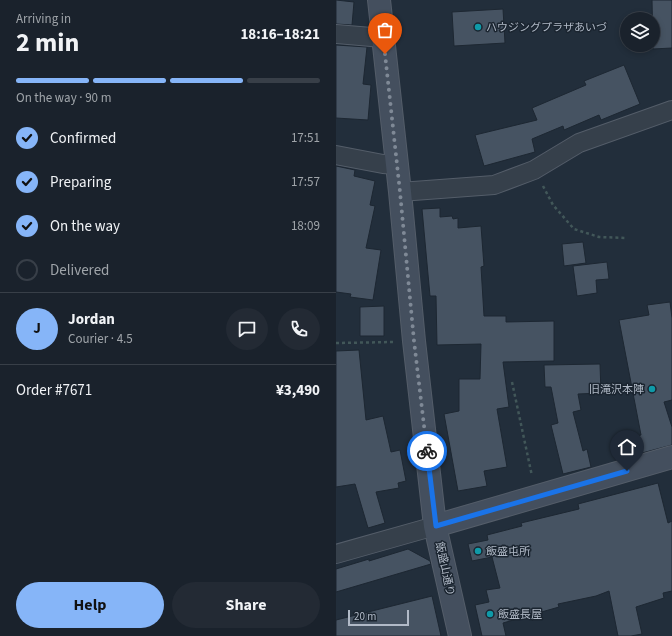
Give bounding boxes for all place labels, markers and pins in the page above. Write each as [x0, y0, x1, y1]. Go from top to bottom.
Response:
pin [368, 13, 402, 54]
place label: ハウジングプラザあいづ [486, 20, 607, 35]
marker: ハウジングプラザあいづ [473, 22, 483, 32]
place label: 旧滝沢本陣 [589, 382, 644, 397]
marker: 旧滝沢本陣 [647, 384, 657, 394]
pin [610, 430, 644, 471]
place label: 飯盛屯所 [486, 544, 531, 559]
marker: 飯盛屯所 [473, 546, 483, 556]
place label: 飯盛長屋 [498, 607, 542, 622]
marker: 飯盛長屋 [485, 609, 495, 619]

